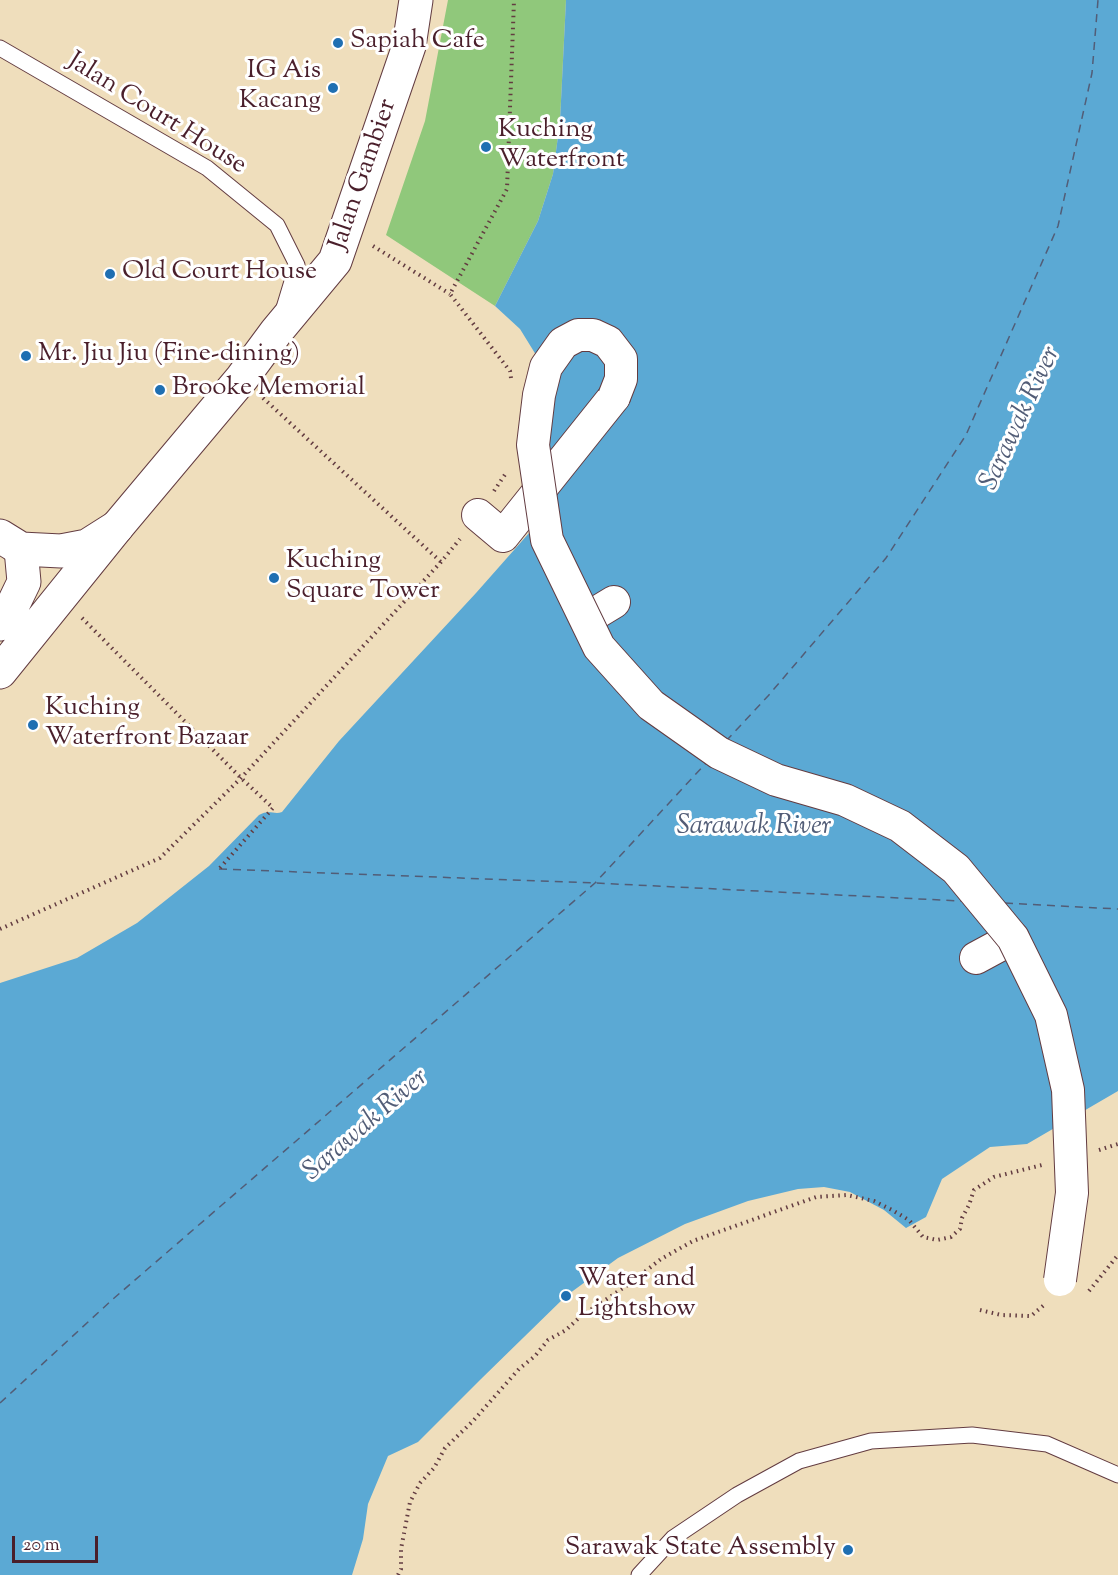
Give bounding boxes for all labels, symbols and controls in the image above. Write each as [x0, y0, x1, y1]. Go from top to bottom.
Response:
place label: Sapiah Cafe [350, 27, 485, 59]
marker: Sapiah Cafe [331, 36, 345, 50]
street label: Jalan Court House [61, 47, 251, 183]
place label: IG Ais Kacang [239, 57, 321, 118]
marker: IG Ais Kacang [326, 81, 340, 95]
street label: Jalan Gambier [325, 95, 405, 255]
place label: Kuching Waterfront [498, 116, 625, 178]
marker: Kuching Waterfront [479, 140, 493, 154]
place label: Old Court House [122, 258, 317, 290]
marker: Old Court House [103, 267, 117, 281]
place label: Mr. Jiu Jiu (Fine-dining) [38, 340, 300, 372]
water label: Sarawak River [975, 342, 1069, 496]
marker: Mr. Jiu Jiu (Fine-dining) [19, 349, 33, 363]
place label: Brooke Memorial [172, 374, 365, 406]
marker: Brooke Memorial [153, 383, 167, 397]
place label: Kuching Square Tower [286, 547, 440, 608]
marker: Kuching Square Tower [267, 571, 281, 585]
place label: Kuching Waterfront Bazaar [45, 694, 249, 756]
marker: Kuching Waterfront Bazaar [26, 718, 40, 732]
water label: Sarawak River [677, 812, 831, 844]
water label: Sarawak River [298, 1063, 436, 1189]
place label: Water and Lightshow [578, 1265, 696, 1326]
marker: Water and Lightshow [559, 1289, 573, 1303]
scale bar [15, 1524, 100, 1562]
text: 20 m [23, 1533, 60, 1559]
place label: Sarawak State Assembly [565, 1534, 836, 1566]
marker: Sarawak State Assembly [841, 1543, 855, 1557]

